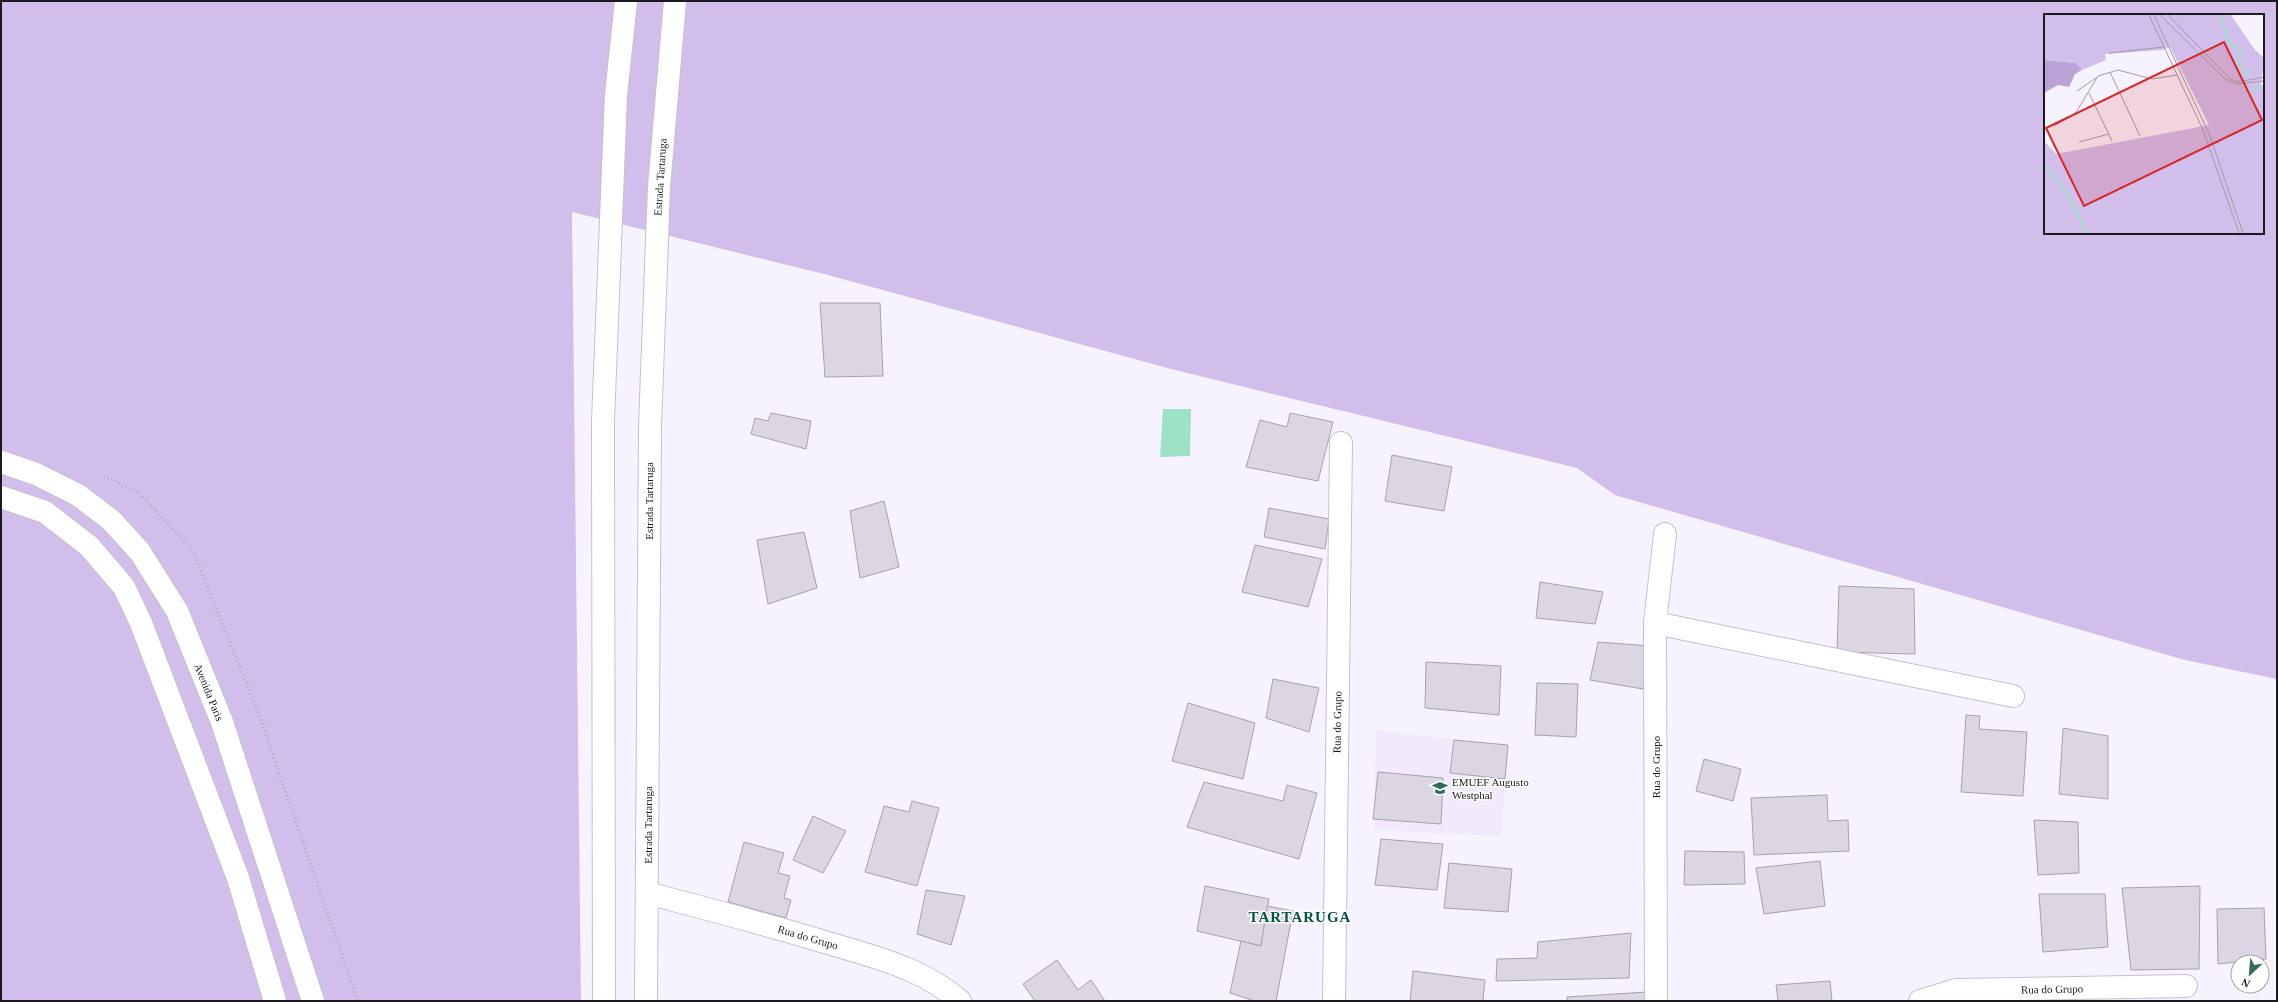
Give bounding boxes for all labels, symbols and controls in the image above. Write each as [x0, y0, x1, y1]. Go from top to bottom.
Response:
inset map [2044, 14, 2264, 234]
street label: Estrada Tartaruga [651, 138, 669, 216]
street label: Estrada Tartaruga [643, 462, 655, 540]
street label: Avenida Paris [192, 661, 226, 723]
street label: Rua do Grupo [1330, 690, 1344, 753]
street label: Rua do Grupo [1650, 735, 1662, 798]
place label: EMUEF Augusto Westphal [1452, 776, 1529, 801]
school or university icon: EMUEF Augusto Westphal [1431, 779, 1449, 797]
street label: Estrada Tartaruga [642, 786, 654, 864]
district label: TARTARUGA [1249, 909, 1351, 925]
street label: Rua do Grupo [776, 923, 840, 951]
north arrow [2230, 954, 2270, 994]
text: N [2239, 976, 2252, 990]
street label: Rua do Grupo [2021, 982, 2084, 996]

